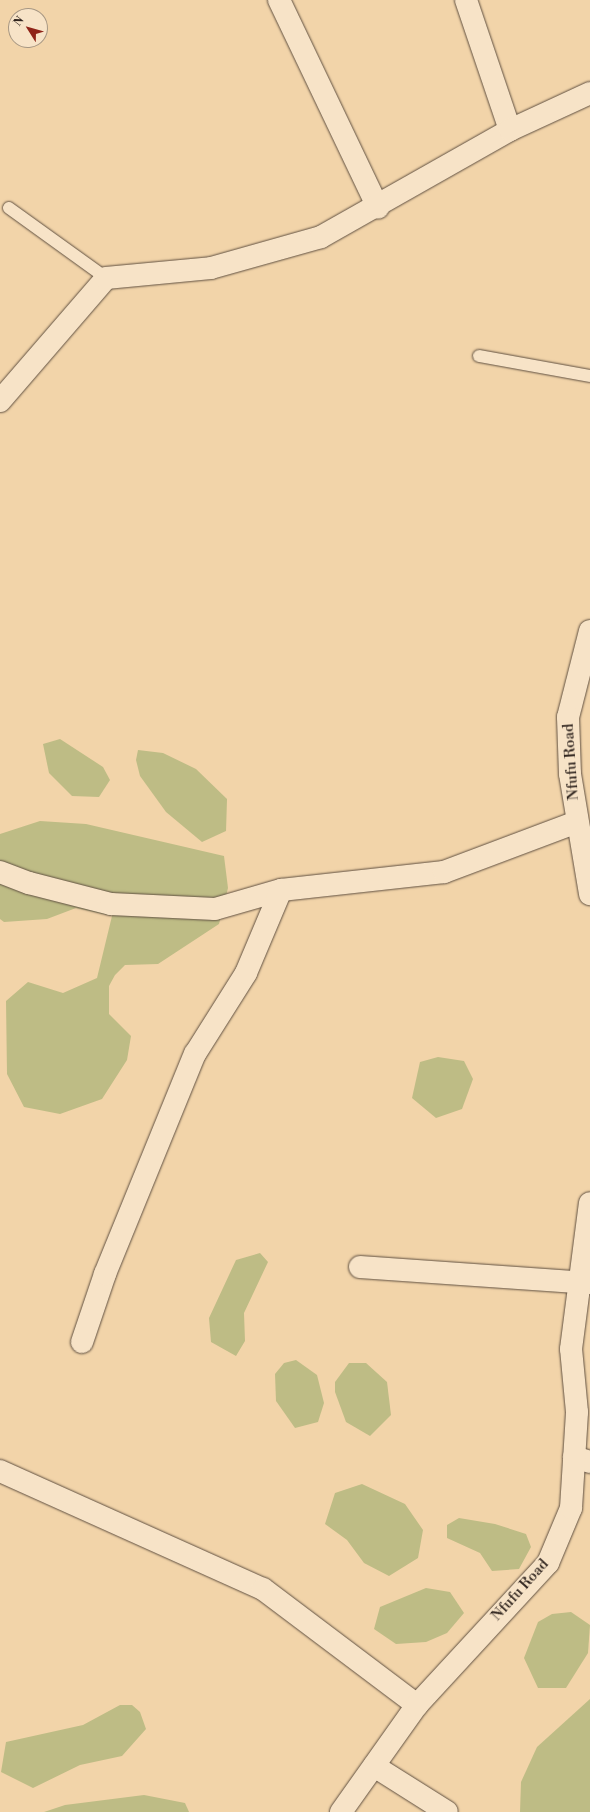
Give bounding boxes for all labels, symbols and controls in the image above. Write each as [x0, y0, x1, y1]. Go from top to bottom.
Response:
north arrow [8, 8, 48, 48]
text: N [11, 14, 27, 29]
street label: Nfufu Road [559, 723, 583, 801]
street label: Nfufu Road [488, 1555, 552, 1625]

